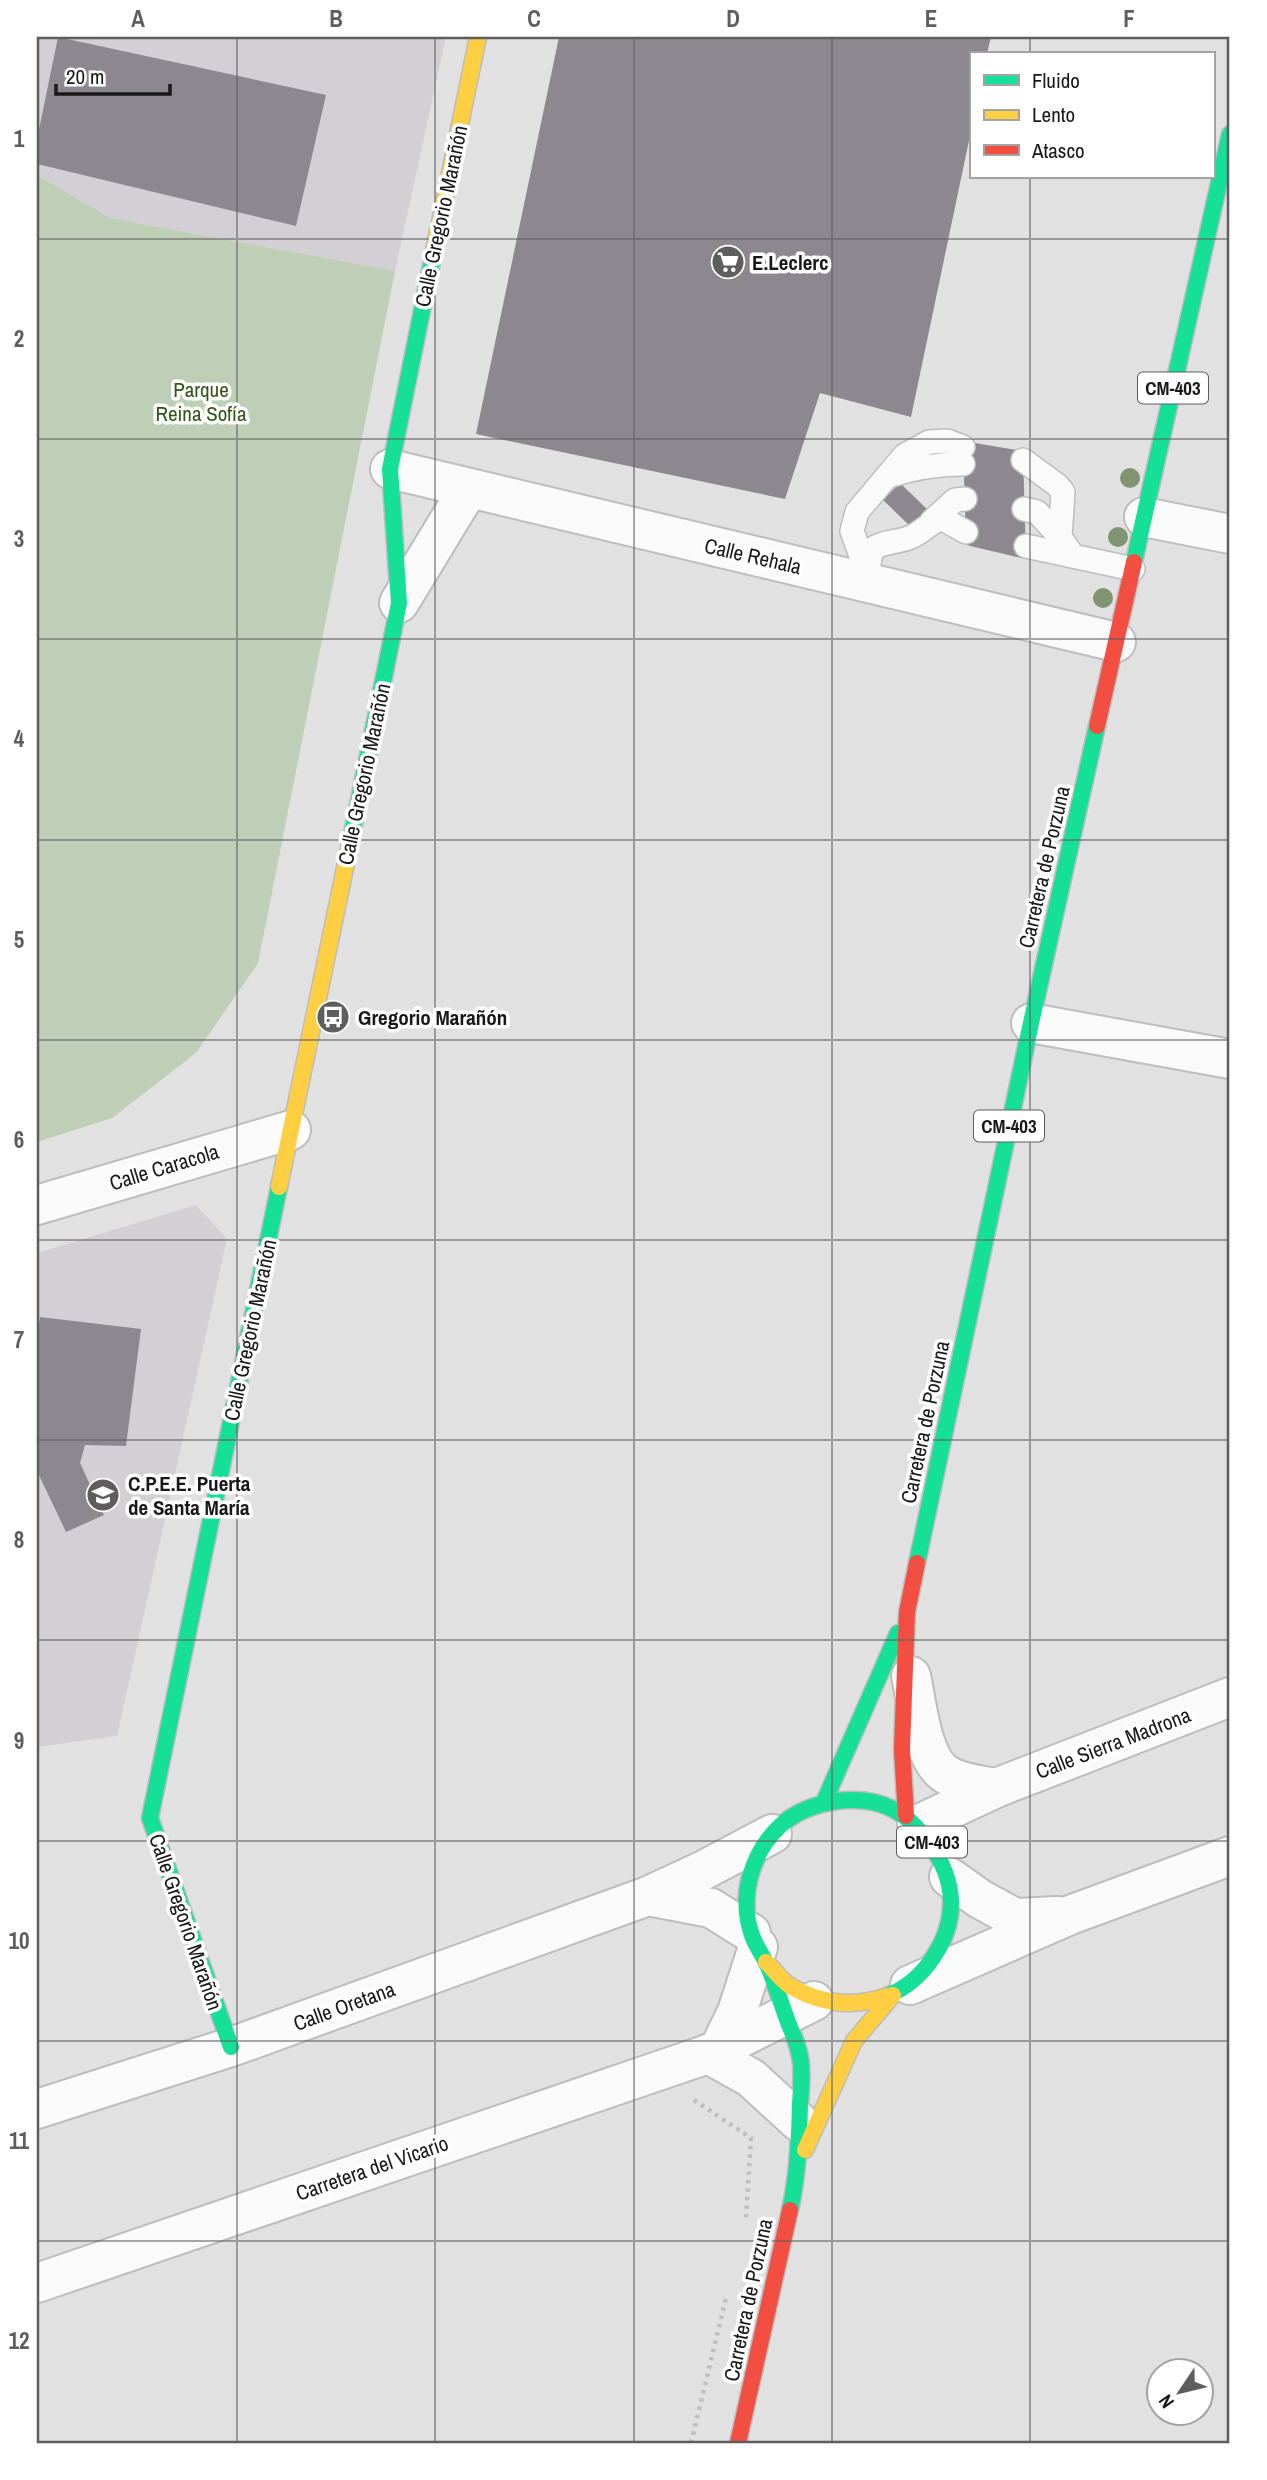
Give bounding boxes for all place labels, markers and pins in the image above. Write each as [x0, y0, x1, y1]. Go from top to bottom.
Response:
supermarket icon: E.Leclerc [709, 243, 747, 281]
place label: E.Leclerc [752, 248, 829, 277]
bus stop icon: Gregorio Marañón [314, 998, 352, 1036]
place label: Gregorio Marañón [358, 1003, 507, 1032]
place label: C.P.E.E. Puerta de Santa María [128, 1469, 251, 1522]
school or university icon: C.P.E.E. Puerta de Santa María [84, 1476, 122, 1514]

